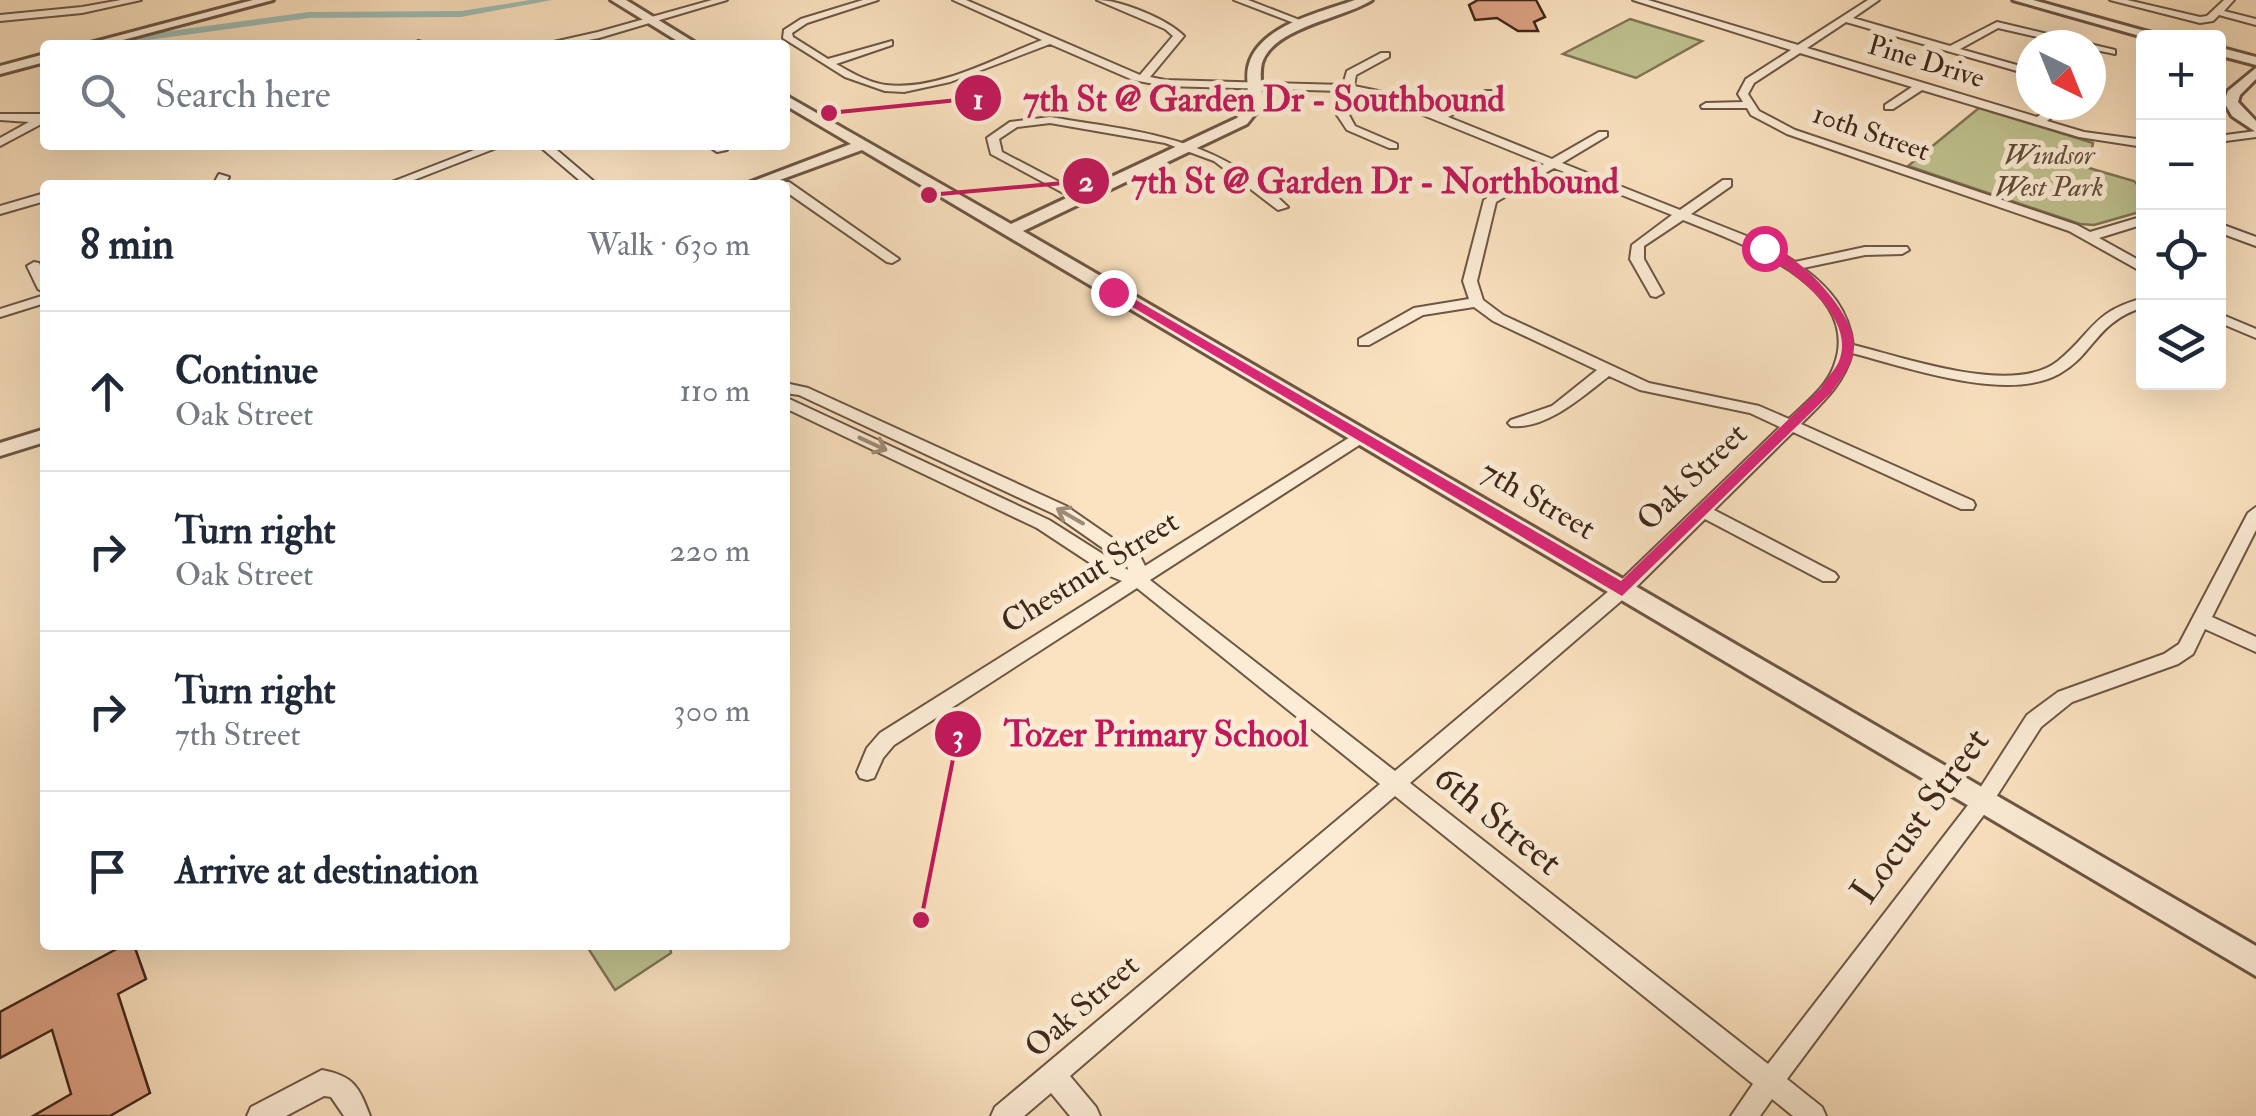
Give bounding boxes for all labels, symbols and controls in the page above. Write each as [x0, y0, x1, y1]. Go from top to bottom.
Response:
street label: Pine Drive [1864, 28, 1989, 96]
north arrow [2016, 30, 2106, 120]
map controls [2136, 30, 2226, 390]
button: + [2136, 30, 2226, 120]
search box [40, 40, 790, 150]
callout: 7th St @ Garden Dr - Southbound [953, 66, 1525, 131]
icon: search [75, 68, 130, 123]
text: Search here [155, 71, 331, 119]
text: 7th St @ Garden Dr - Southbound [1023, 78, 1506, 122]
text: 1 [973, 81, 983, 118]
street label: 10th Street [1808, 97, 1934, 169]
button: − [2136, 120, 2226, 210]
park label: Windsor West Park [1994, 138, 2104, 205]
callout: 7th St @ Garden Dr - Northbound [1061, 148, 1639, 213]
text: 7th St @ Garden Dr - Northbound [1131, 160, 1620, 204]
text: 2 [1078, 163, 1094, 200]
button: locate [2136, 210, 2226, 300]
text: 8 min [80, 219, 174, 271]
text: Walk · 630 m [587, 225, 750, 265]
route start [1742, 226, 1788, 272]
route end [1091, 270, 1137, 316]
button: layers [2136, 300, 2226, 390]
text: Continue [175, 347, 318, 395]
icon: ahead [80, 364, 135, 419]
text: 110 m [679, 371, 750, 411]
text: Oak Street [175, 395, 313, 435]
street label: Oak Street [1628, 415, 1756, 539]
one-way arrow [857, 435, 887, 454]
street label: 7th Street [1474, 451, 1602, 549]
street label: Chestnut Street [994, 502, 1186, 642]
one-way arrow [1056, 506, 1085, 526]
text: Turn right [175, 507, 336, 555]
icon: right [80, 524, 135, 579]
text: 220 m [670, 531, 750, 571]
text: Oak Street [175, 555, 313, 595]
text: Turn right [175, 667, 336, 715]
icon: right [80, 684, 135, 739]
text: 300 m [673, 691, 750, 731]
callout: Tozer Primary School [933, 702, 1328, 767]
text: Tozer Primary School [1003, 713, 1309, 758]
text: 7th Street [175, 715, 301, 755]
text: 3 [952, 717, 964, 754]
street label: Locust Street [1840, 719, 2000, 913]
street label: 6th Street [1424, 754, 1572, 886]
icon: arrive [80, 844, 135, 899]
text: Arrive at destination [175, 847, 479, 895]
street label: Oak Street [1017, 946, 1147, 1066]

